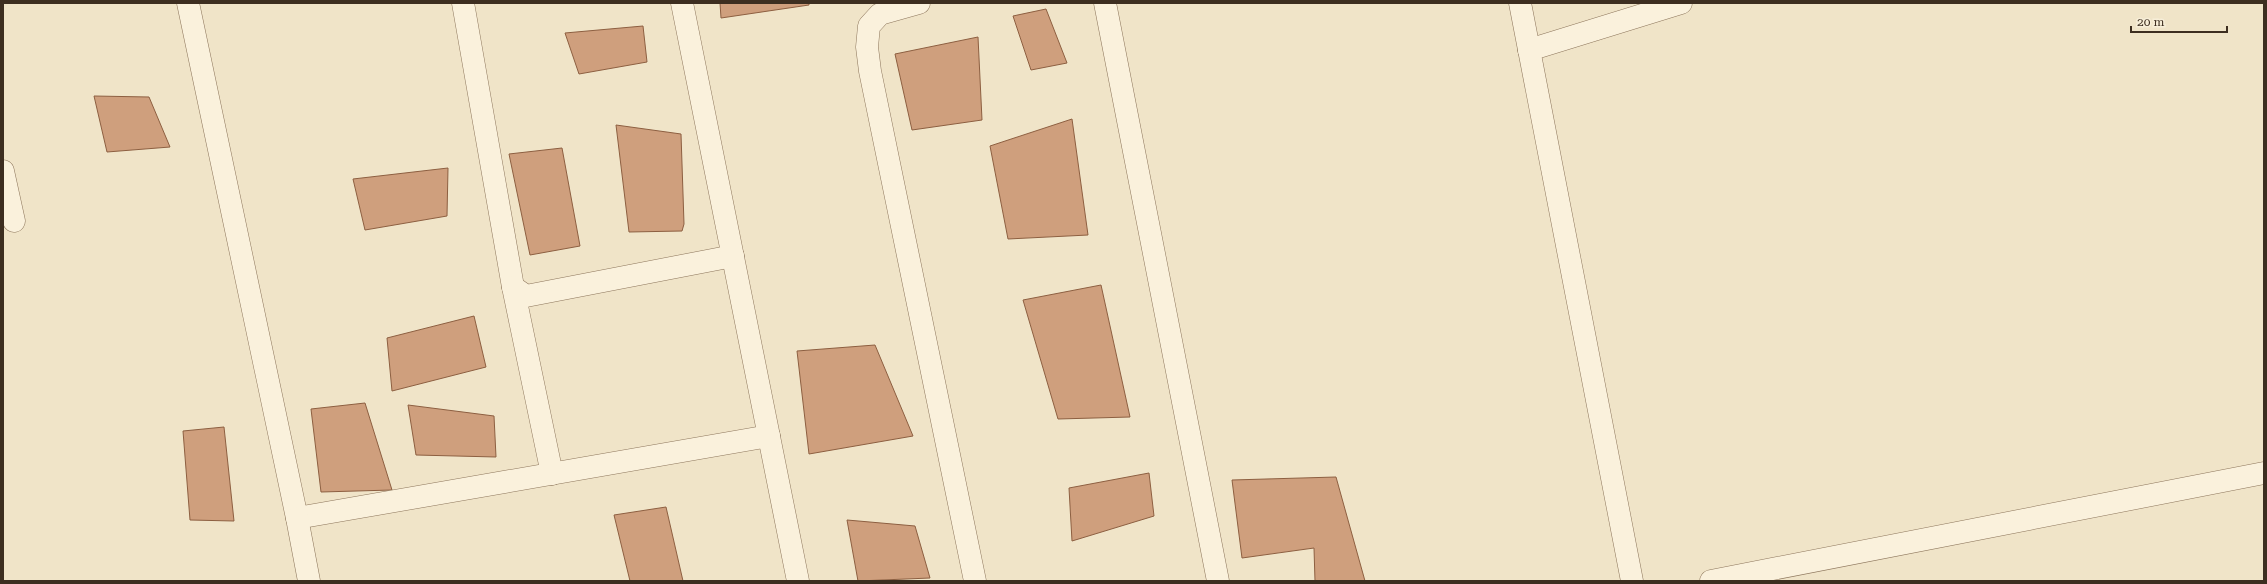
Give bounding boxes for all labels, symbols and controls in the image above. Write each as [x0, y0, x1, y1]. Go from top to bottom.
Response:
scale bar [2131, 8, 2227, 34]
text: 20 m [2137, 15, 2164, 29]

